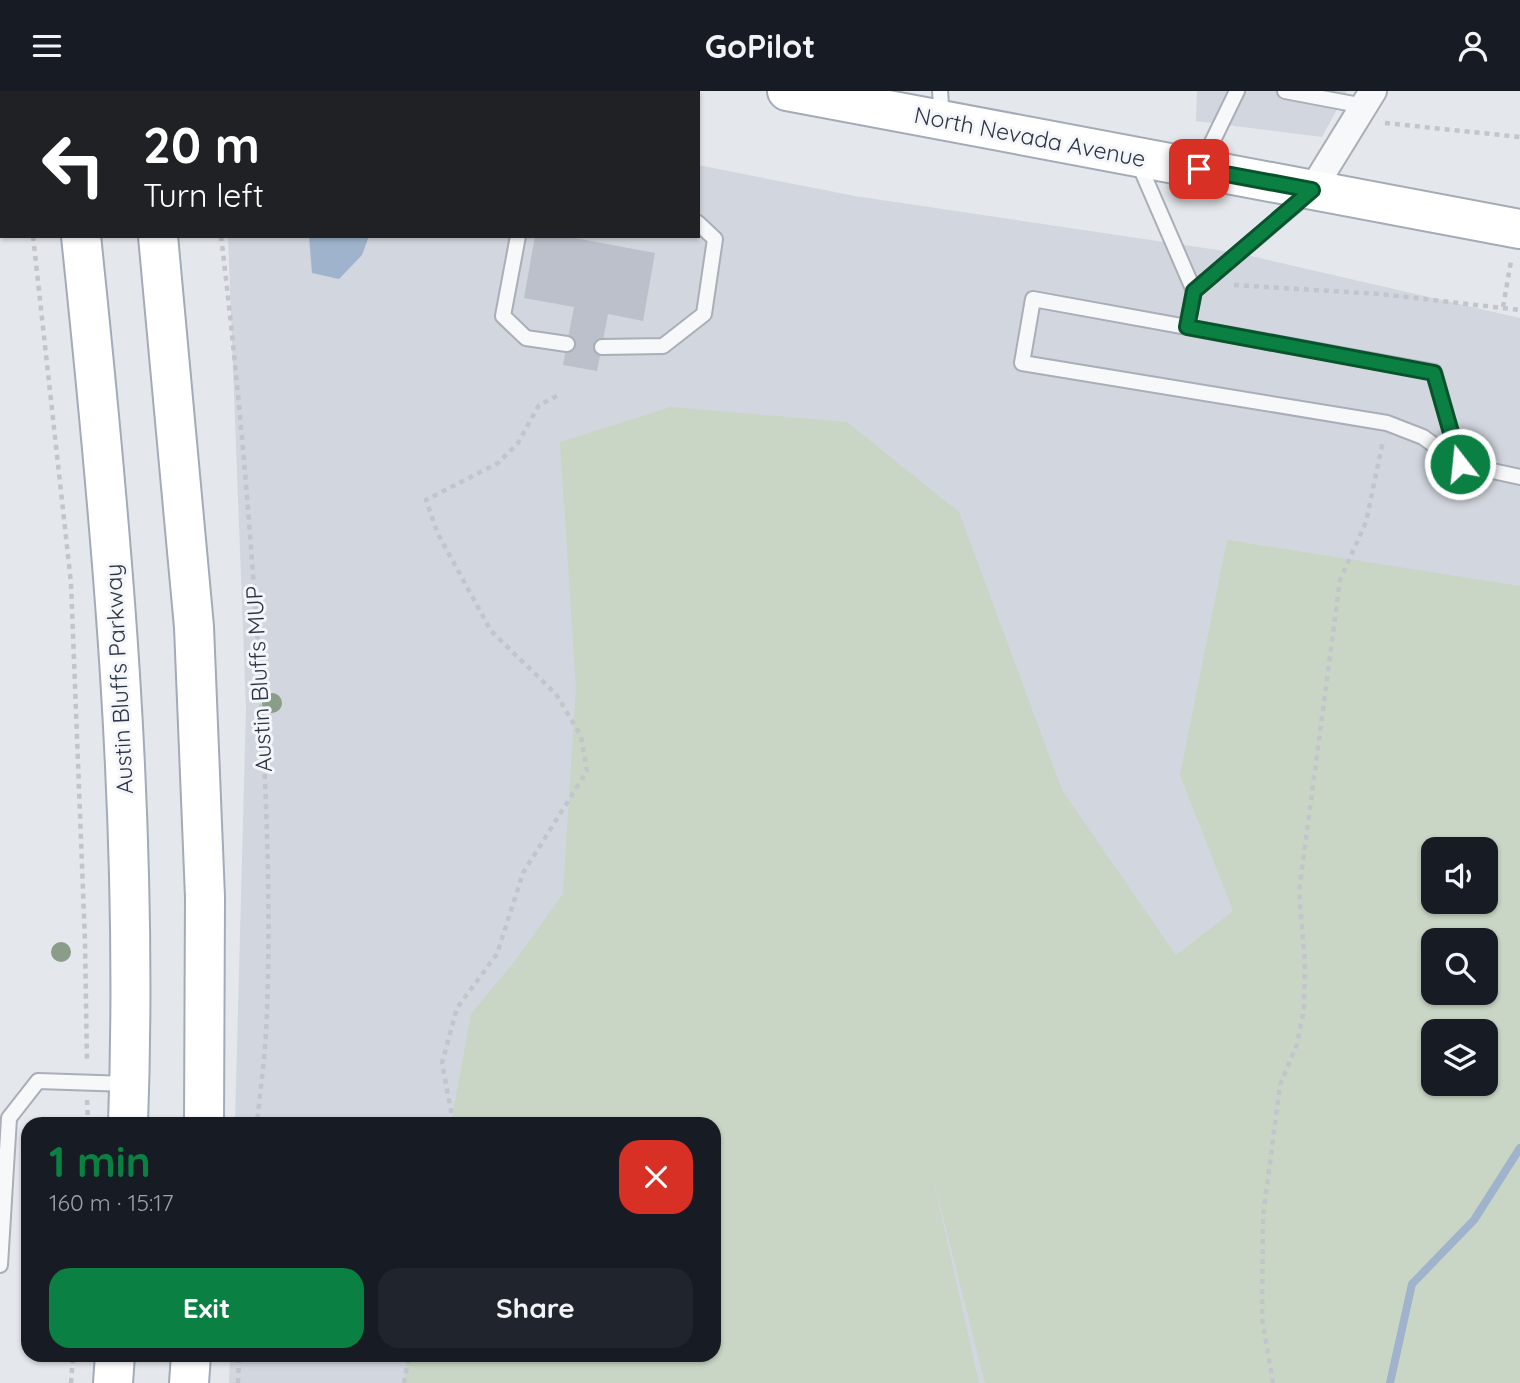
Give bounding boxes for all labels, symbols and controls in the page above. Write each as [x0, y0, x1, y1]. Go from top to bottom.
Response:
text: GoPilot [705, 26, 815, 66]
icon: menu [28, 27, 66, 65]
icon: person [1454, 27, 1492, 65]
street label: North Nevada Avenue [912, 100, 1148, 173]
text: 20 m [143, 114, 260, 175]
icon: left [28, 119, 119, 210]
pin [1169, 139, 1229, 199]
icon: arrive [1180, 150, 1218, 188]
text: Turn left [143, 175, 264, 215]
position arrow [1423, 427, 1497, 501]
street label: Austin Bluffs Parkway [98, 563, 139, 795]
street label: Austin Bluffs MUP [239, 585, 278, 773]
map controls [1421, 837, 1498, 1096]
button: sound [1421, 837, 1498, 914]
button: search [1421, 928, 1498, 1005]
button: layers [1421, 1019, 1498, 1096]
text: 1 min [49, 1135, 151, 1188]
button: close [619, 1140, 693, 1214]
text: 160 m · 15:17 [49, 1188, 174, 1217]
button: Exit [49, 1268, 364, 1348]
button: Share [378, 1268, 693, 1348]

